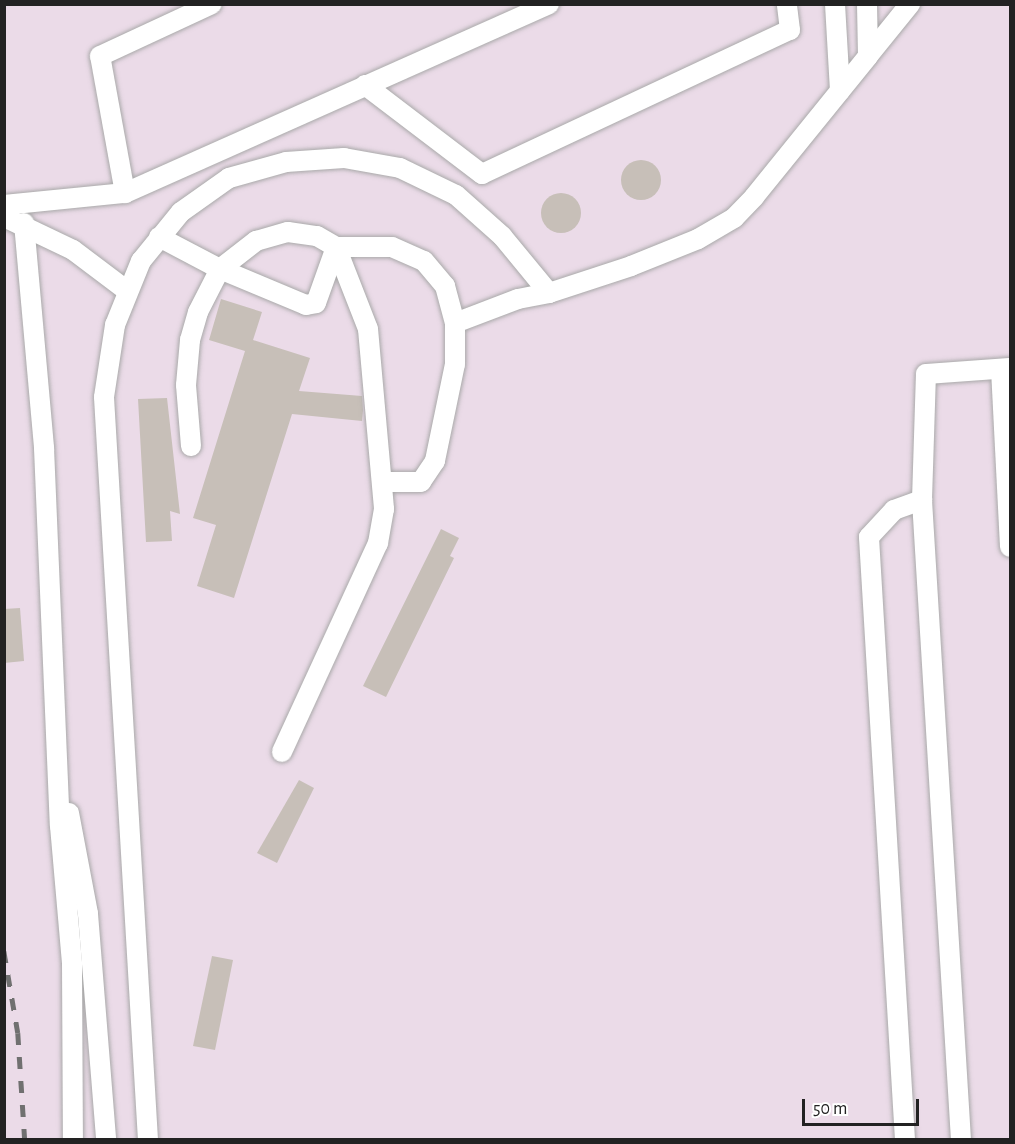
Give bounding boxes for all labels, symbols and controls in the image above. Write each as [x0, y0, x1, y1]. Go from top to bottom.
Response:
scale bar [805, 1087, 922, 1125]
text: 50 m [813, 1100, 847, 1118]

